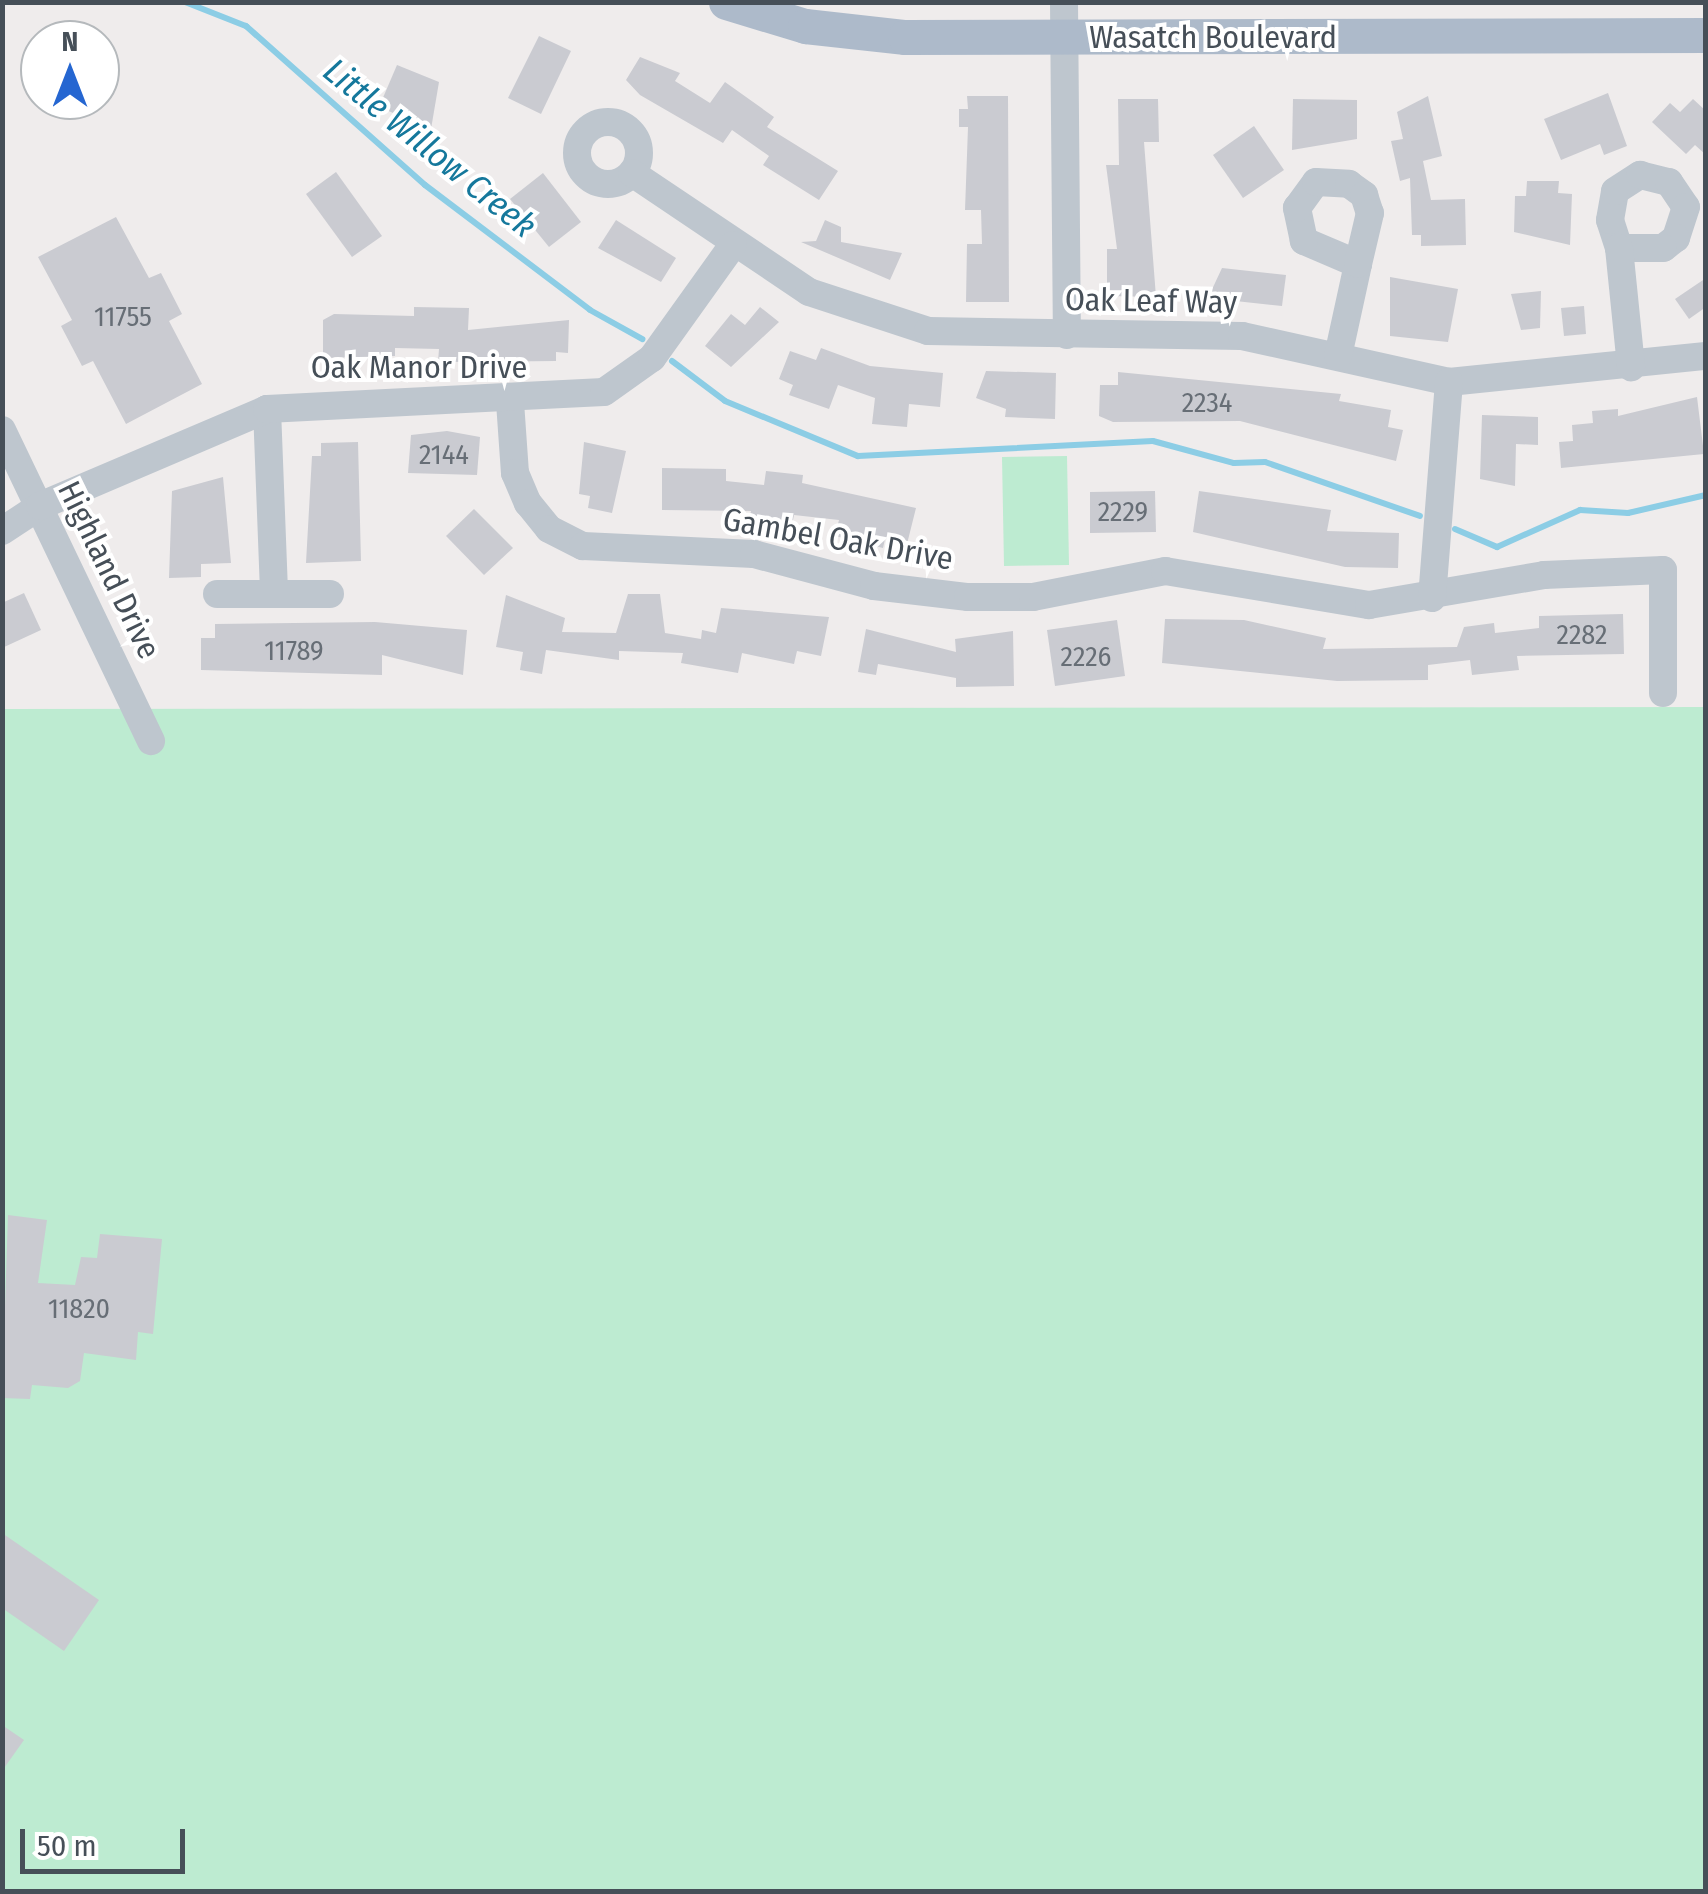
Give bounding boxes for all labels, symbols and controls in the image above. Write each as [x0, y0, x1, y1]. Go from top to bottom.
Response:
street label: Wasatch Boulevard [1089, 18, 1337, 56]
north arrow [20, 20, 120, 120]
text: N [62, 25, 78, 58]
water label: Little Willow Creek [315, 50, 545, 246]
street label: Oak Leaf Way [1065, 280, 1237, 322]
house number: 11755 [94, 300, 152, 334]
street label: Oak Manor Drive [311, 348, 527, 386]
house number: 2234 [1182, 386, 1232, 420]
house number: 2144 [419, 438, 469, 472]
street label: Highland Drive [50, 475, 168, 665]
house number: 2229 [1098, 495, 1148, 529]
street label: Gambel Oak Drive [720, 500, 956, 578]
house number: 2282 [1557, 618, 1607, 652]
house number: 11789 [264, 634, 324, 668]
house number: 2226 [1061, 640, 1111, 674]
house number: 11820 [48, 1292, 110, 1326]
scale bar [25, 1809, 190, 1871]
text: 50 m [37, 1828, 97, 1864]

